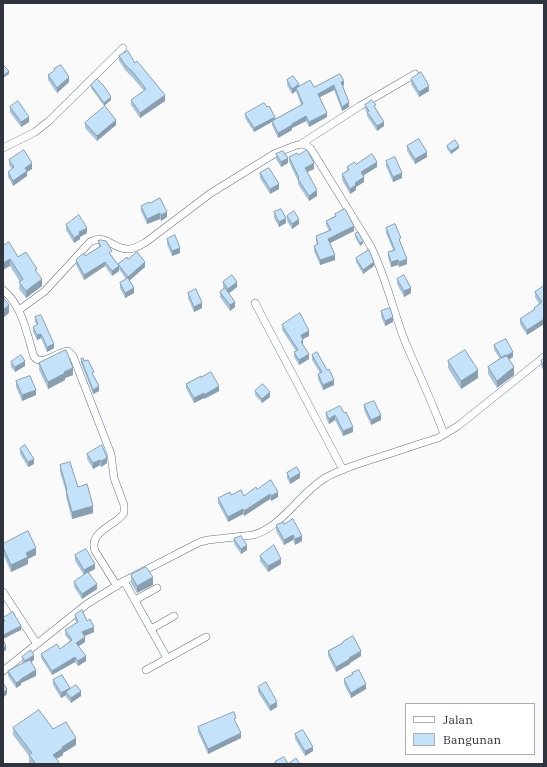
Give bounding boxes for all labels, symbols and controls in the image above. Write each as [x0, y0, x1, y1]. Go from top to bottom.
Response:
legend [405, 703, 535, 755]
text: Jalan [443, 712, 473, 727]
text: Bangunan [443, 732, 501, 747]

